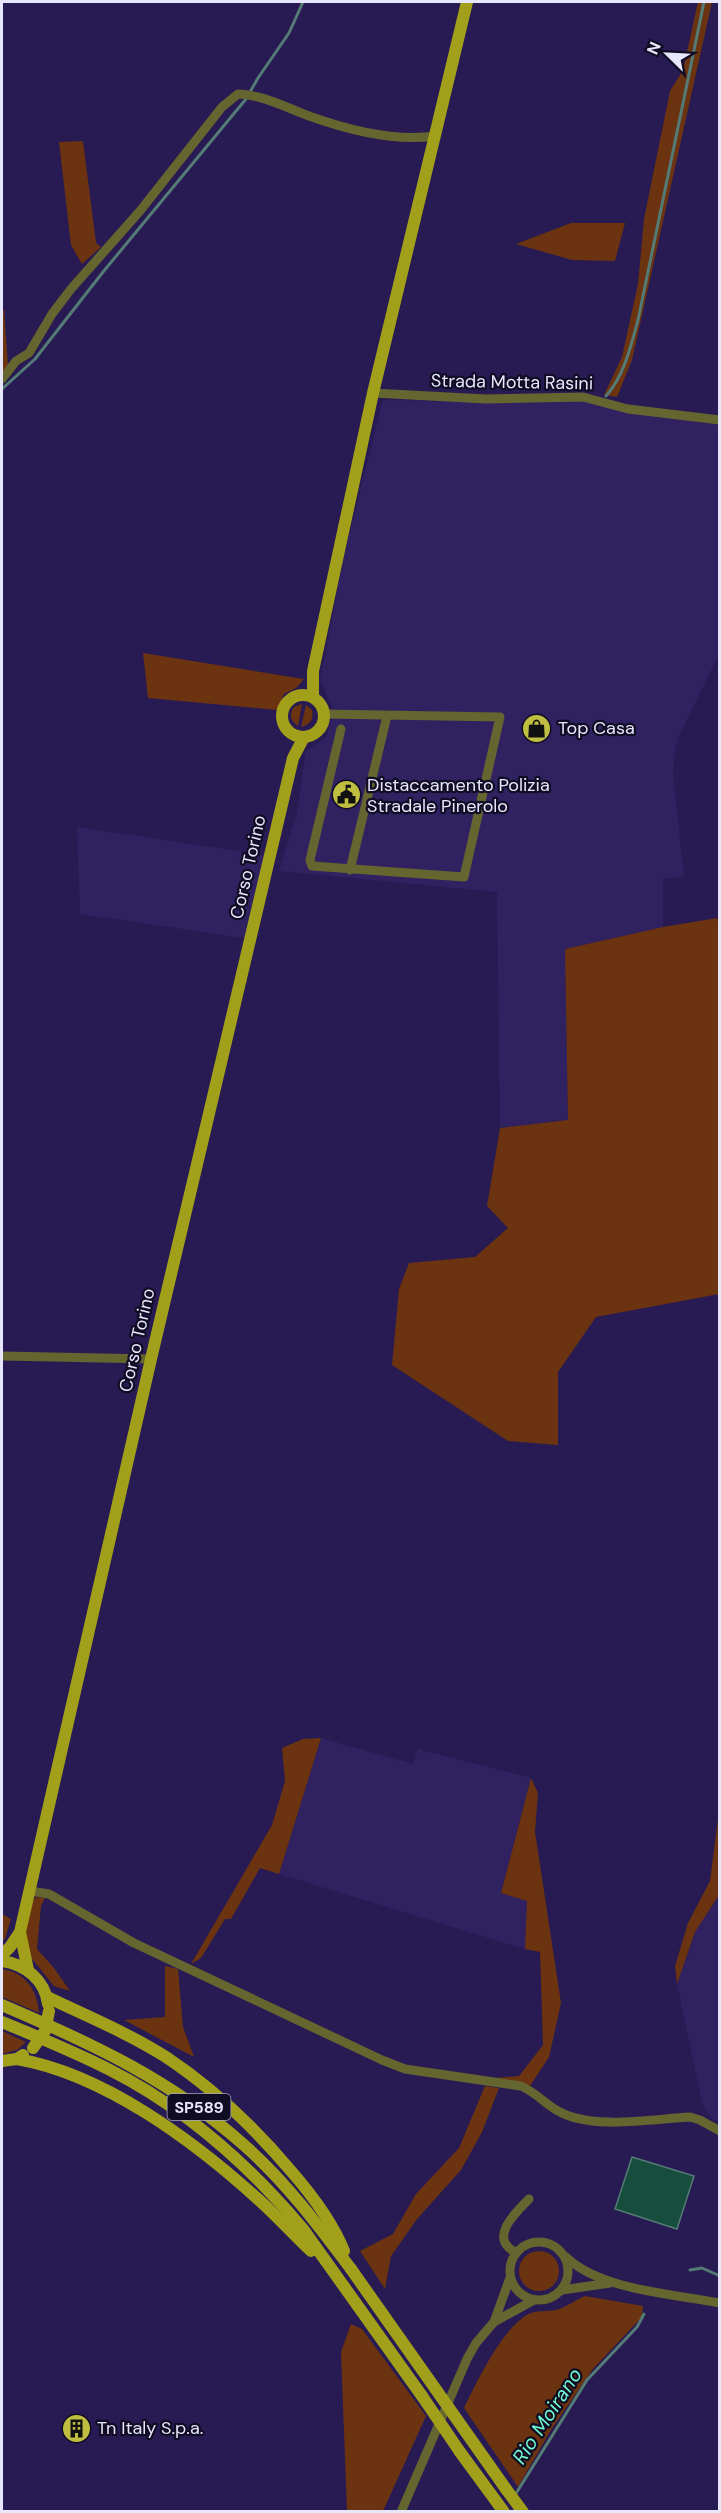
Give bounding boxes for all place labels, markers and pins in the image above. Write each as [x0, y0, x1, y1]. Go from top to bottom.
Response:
shop icon: Top Casa [521, 712, 553, 744]
place label: Top Casa [558, 716, 635, 740]
place label: Distaccamento Polizia Stradale Pinerolo [367, 773, 550, 818]
public building icon: Distaccamento Polizia Stradale Pinerolo [330, 779, 362, 811]
building icon: Tn Italy S.p.a. [60, 2412, 92, 2444]
place label: Tn Italy S.p.a. [97, 2416, 203, 2440]

